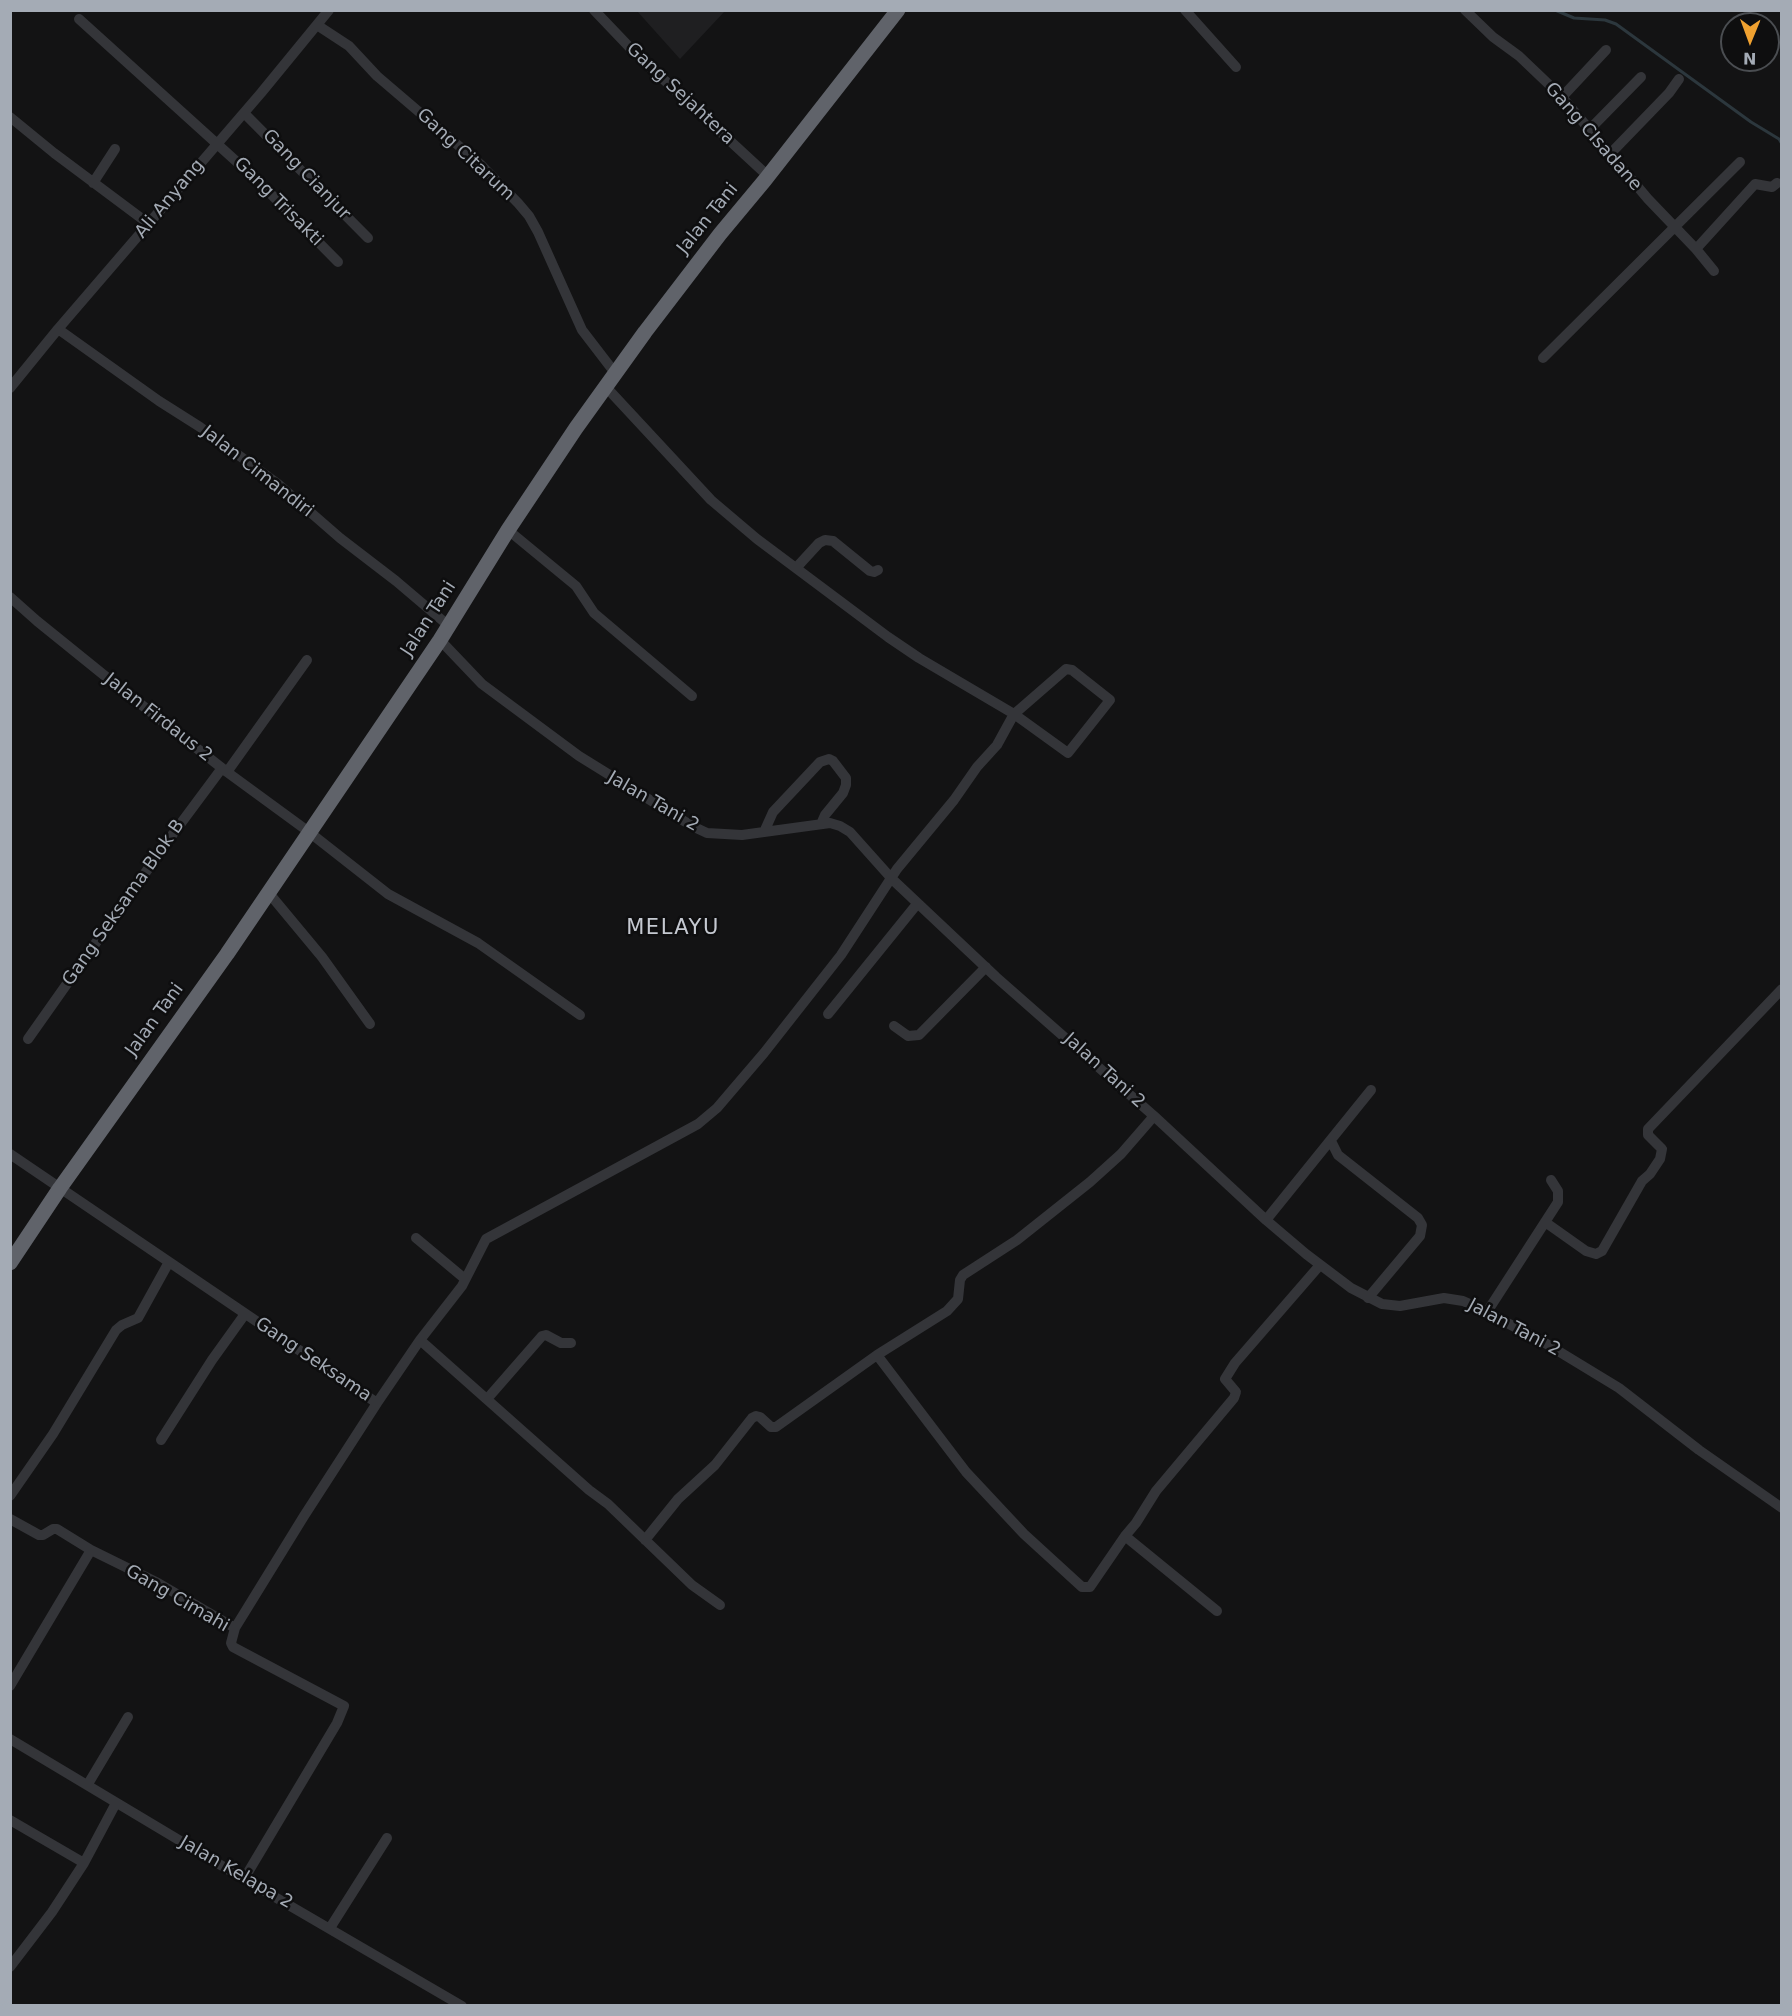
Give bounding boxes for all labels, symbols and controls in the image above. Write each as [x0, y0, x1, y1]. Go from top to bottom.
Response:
north arrow [1720, 12, 1780, 72]
street label: Gang Sejahtera [621, 38, 739, 150]
text: N [1743, 49, 1757, 68]
street label: Gang CIsadane [1540, 78, 1646, 196]
street label: Gang Citarum [412, 104, 518, 206]
street label: Gang Cianjur [257, 125, 355, 225]
street label: Gang Trisakti [229, 153, 327, 251]
street label: Ali Anyang [131, 155, 209, 243]
street label: Jalan Tani [673, 179, 743, 259]
street label: Jalan Cimandiri [197, 422, 317, 522]
street label: Jalan Tani [397, 577, 461, 661]
street label: Jalan Firdaus 2 [100, 669, 216, 767]
street label: Jalan Tani 2 [603, 767, 703, 837]
street label: Gang Seksama Blok B [58, 816, 190, 990]
district label: MELAYU [626, 916, 720, 942]
street label: Jalan Tani [121, 979, 189, 1061]
street label: Jalan Tani 2 [1059, 1029, 1149, 1113]
street label: Jalan Tani 2 [1464, 1294, 1564, 1362]
street label: Gang Seksama [251, 1313, 375, 1407]
street label: Gang Cimahi [121, 1561, 233, 1637]
street label: Jalan Kelapa 2 [176, 1832, 296, 1914]

